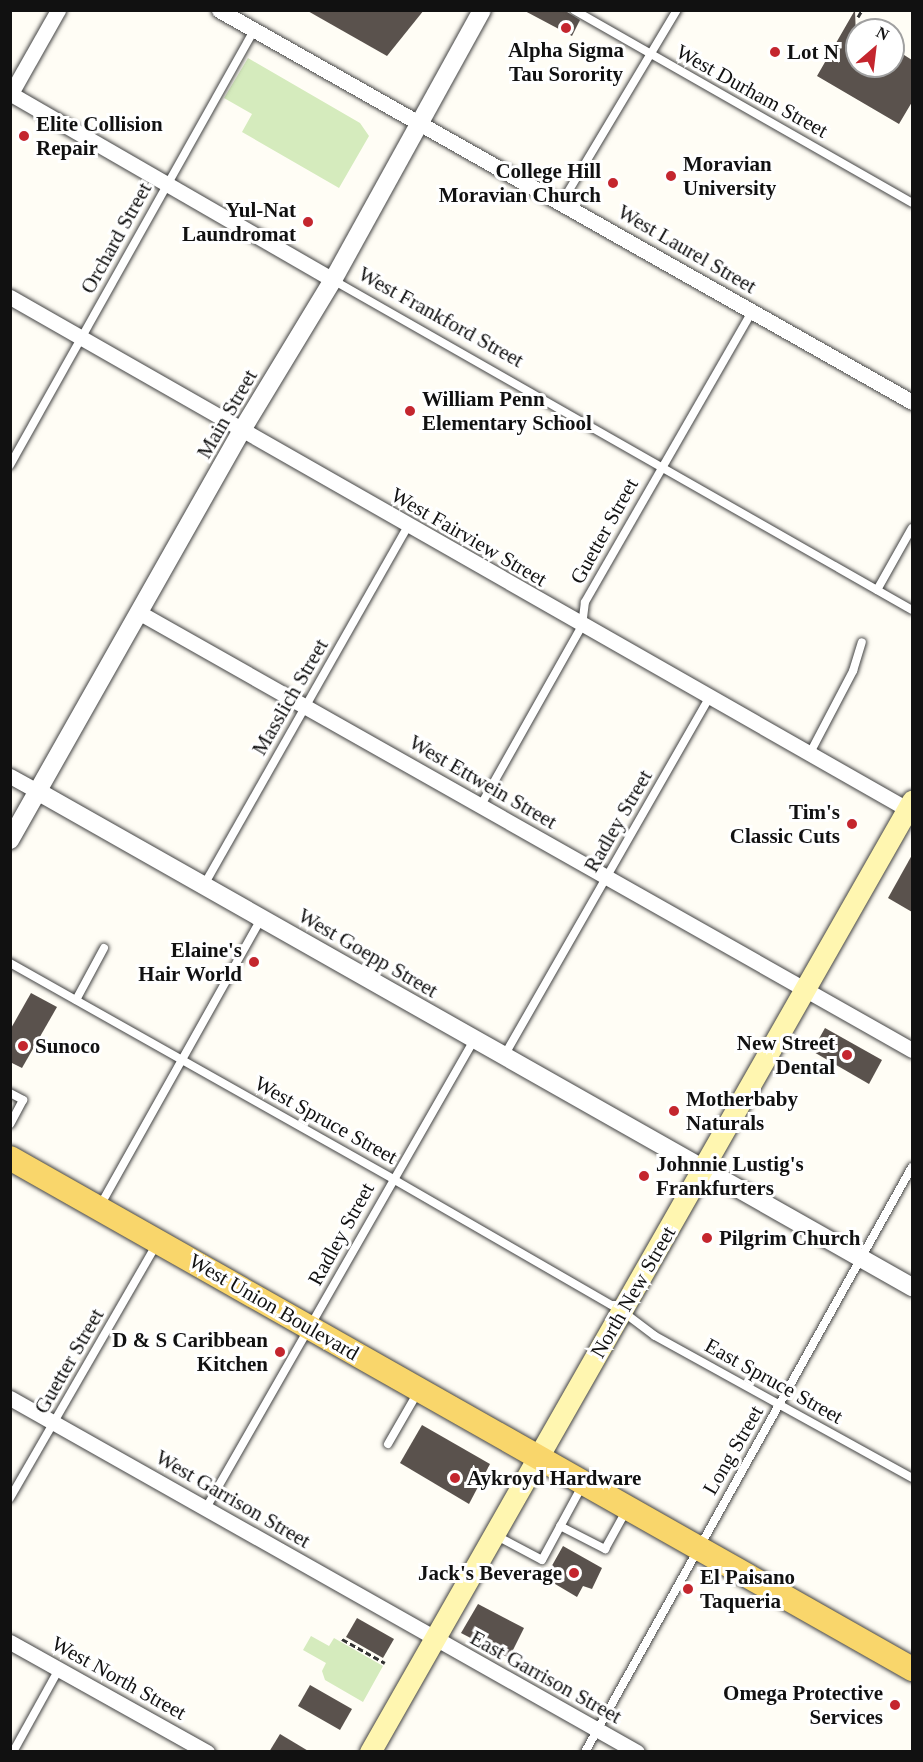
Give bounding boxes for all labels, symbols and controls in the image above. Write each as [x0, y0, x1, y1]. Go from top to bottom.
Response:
north arrow [845, 18, 905, 78]
marker: Alpha Sigma Tau Sorority [559, 21, 573, 35]
text: N [874, 23, 892, 44]
place label: Alpha Sigma Tau Sorority [508, 37, 624, 87]
street label: West Durham Street [672, 39, 832, 143]
place label: Lot N [787, 39, 839, 65]
marker: Lot N [768, 45, 782, 59]
place label: Elite Collision Repair [36, 111, 163, 161]
marker: Elite Collision Repair [17, 129, 31, 143]
place label: Moravian University [683, 151, 776, 201]
place label: College Hill Moravian Church [439, 158, 601, 208]
marker: Moravian University [664, 169, 678, 183]
marker: College Hill Moravian Church [606, 176, 620, 190]
street label: Orchard Street [75, 178, 157, 298]
place label: Yul-Nat Laundromat [182, 197, 296, 247]
street label: West Laurel Street [613, 199, 761, 299]
marker: Yul-Nat Laundromat [301, 215, 315, 229]
street label: West Frankford Street [354, 261, 528, 373]
street label: Main Street [191, 365, 263, 463]
place label: William Penn Elementary School [422, 386, 592, 436]
marker: William Penn Elementary School [403, 404, 417, 418]
street label: Guetter Street [565, 474, 643, 588]
street label: West Fairview Street [387, 482, 551, 592]
street label: Masslich Street [247, 634, 333, 760]
street label: West Ettwein Street [405, 730, 561, 834]
street label: Radley Street [579, 765, 657, 877]
place label: Tim's Classic Cuts [730, 799, 840, 849]
marker: Tim's Classic Cuts [845, 817, 859, 831]
street label: West Goepp Street [294, 903, 442, 1003]
place label: Elaine's Hair World [138, 937, 242, 987]
marker: Elaine's Hair World [247, 955, 261, 969]
place label: New Street Dental [737, 1030, 835, 1080]
place label: Sunoco [35, 1033, 100, 1059]
marker: Sunoco [16, 1039, 30, 1053]
marker: New Street Dental [840, 1048, 854, 1062]
street label: West Spruce Street [250, 1070, 402, 1170]
place label: Motherbaby Naturals [686, 1086, 798, 1136]
marker: Motherbaby Naturals [667, 1104, 681, 1118]
place label: Johnnie Lustig's Frankfurters [656, 1151, 804, 1201]
marker: Johnnie Lustig's Frankfurters [637, 1169, 651, 1183]
street label: Radley Street [302, 1178, 380, 1290]
street label: North New Street [585, 1222, 681, 1362]
place label: Pilgrim Church [719, 1225, 860, 1251]
marker: Pilgrim Church [700, 1231, 714, 1245]
street label: West Union Boulevard [185, 1248, 363, 1366]
street label: Guetter Street [29, 1304, 109, 1418]
place label: D & S Caribbean Kitchen [112, 1327, 268, 1377]
street label: East Spruce Street [701, 1333, 847, 1429]
marker: D & S Caribbean Kitchen [273, 1345, 287, 1359]
street label: Long Street [697, 1401, 769, 1499]
street label: West Garrison Street [151, 1444, 315, 1554]
place label: Aykroyd Hardware [467, 1465, 641, 1491]
marker: Aykroyd Hardware [448, 1471, 462, 1485]
place label: Jack's Beverage [418, 1560, 562, 1586]
place label: El Paisano Taqueria [700, 1564, 795, 1614]
marker: Jack's Beverage [567, 1566, 581, 1580]
marker: El Paisano Taqueria [681, 1582, 695, 1596]
street label: East Garrison Street [466, 1625, 626, 1729]
street label: West North Street [47, 1631, 191, 1725]
place label: Omega Protective Services [723, 1680, 883, 1730]
marker: Omega Protective Services [888, 1698, 902, 1712]

